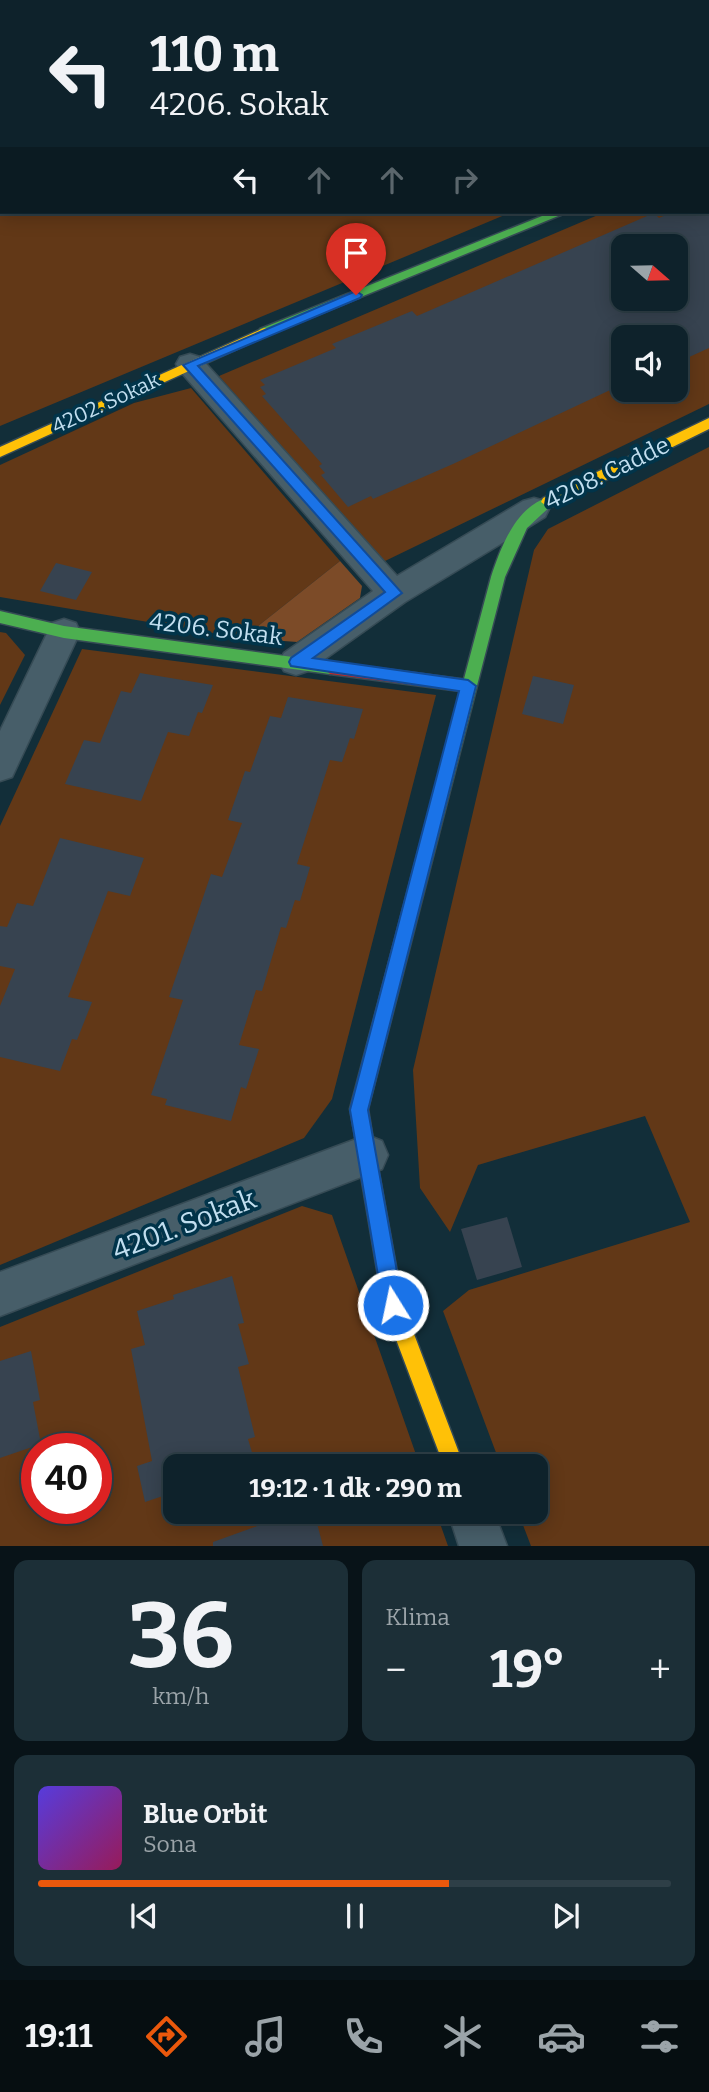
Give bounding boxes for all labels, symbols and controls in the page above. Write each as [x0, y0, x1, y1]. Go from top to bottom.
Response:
text: 110 m [150, 25, 279, 84]
icon: left [35, 28, 126, 119]
text: 4206. Sokak [150, 85, 329, 123]
icon: left [227, 161, 265, 199]
icon: ahead [300, 161, 338, 199]
icon: ahead [373, 161, 411, 199]
icon: right [446, 161, 484, 199]
pin [326, 223, 386, 295]
icon: arrive [337, 234, 375, 272]
north arrow [611, 234, 688, 312]
map controls [611, 234, 688, 402]
button: sound [611, 325, 688, 402]
street label: 4202. Sokak [48, 367, 164, 439]
street label: 4208. Cadde [540, 431, 674, 515]
street label: 4206. Sokak [148, 607, 285, 651]
street label: 4201. Sokak [108, 1182, 261, 1267]
position arrow [356, 1268, 430, 1342]
speed limit sign: 40 [21, 1433, 112, 1524]
text: 19:12 · 1 dk · 290 m [249, 1473, 462, 1504]
text: 36 [128, 1582, 234, 1691]
text: Klima [386, 1603, 450, 1631]
text: 19° [490, 1638, 566, 1701]
text: − [386, 1647, 406, 1693]
text: + [649, 1647, 671, 1693]
text: km/h [152, 1682, 209, 1710]
text: Blue Orbit [143, 1799, 267, 1830]
text: Sona [143, 1830, 197, 1858]
icon: previous [125, 1897, 163, 1935]
icon: pause [336, 1897, 374, 1935]
icon: next [547, 1897, 585, 1935]
icon: directions [142, 2012, 191, 2061]
icon: music [241, 2012, 290, 2061]
icon: phone [339, 2012, 388, 2061]
icon: climate [438, 2012, 487, 2061]
icon: car [537, 2012, 586, 2061]
icon: filters [635, 2012, 684, 2061]
text: 19:11 [25, 2017, 93, 2055]

